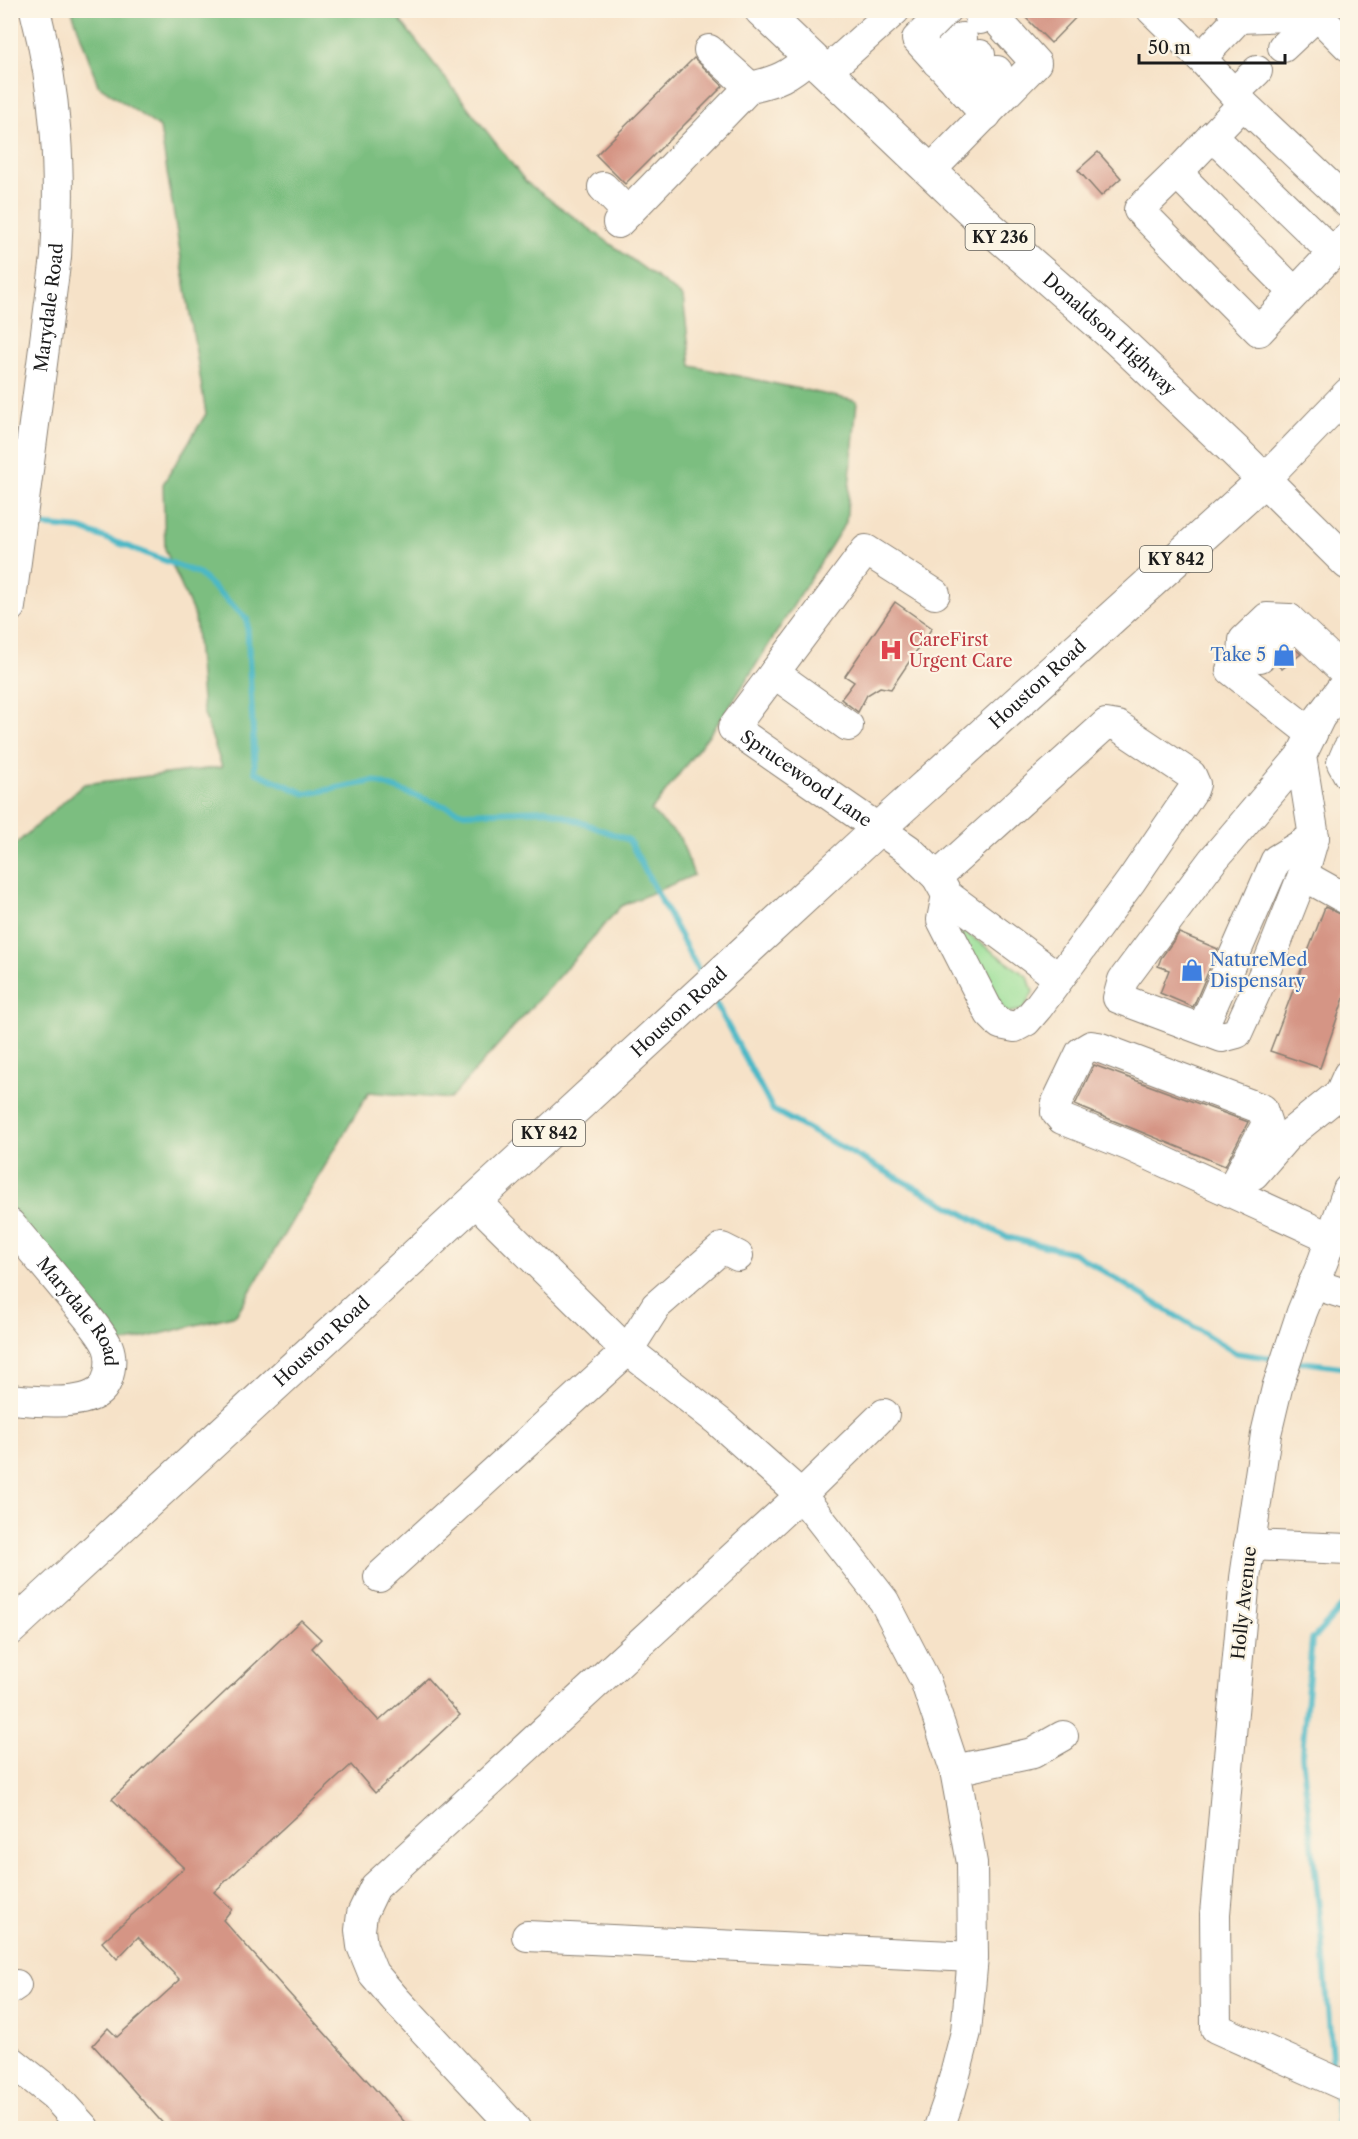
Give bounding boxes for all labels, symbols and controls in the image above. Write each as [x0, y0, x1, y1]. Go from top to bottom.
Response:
scale bar [1139, 27, 1284, 65]
text: 50 m [1148, 37, 1191, 59]
road number: KY 236 [966, 224, 1034, 250]
street label: Marydale Road [30, 242, 68, 373]
street label: Donaldson Highway [1038, 268, 1181, 401]
road number: KY 842 [1140, 546, 1212, 572]
place label: CareFirst Urgent Care [909, 629, 1013, 672]
street label: Houston Road [985, 635, 1091, 734]
hospital icon: CareFirst Urgent Care [878, 637, 904, 663]
shop icon: Take 5 [1271, 642, 1297, 668]
place label: Take 5 [1210, 644, 1266, 666]
street label: Sprucewood Lane [736, 726, 876, 832]
place label: NatureMed Dispensary [1210, 949, 1307, 992]
shop icon: NatureMed Dispensary [1179, 957, 1205, 983]
street label: Houston Road [626, 963, 732, 1062]
road number: KY 842 [513, 1120, 585, 1146]
street label: Marydale Road [32, 1253, 121, 1366]
street label: Houston Road [269, 1292, 374, 1391]
street label: Holly Avenue [1227, 1545, 1261, 1661]

